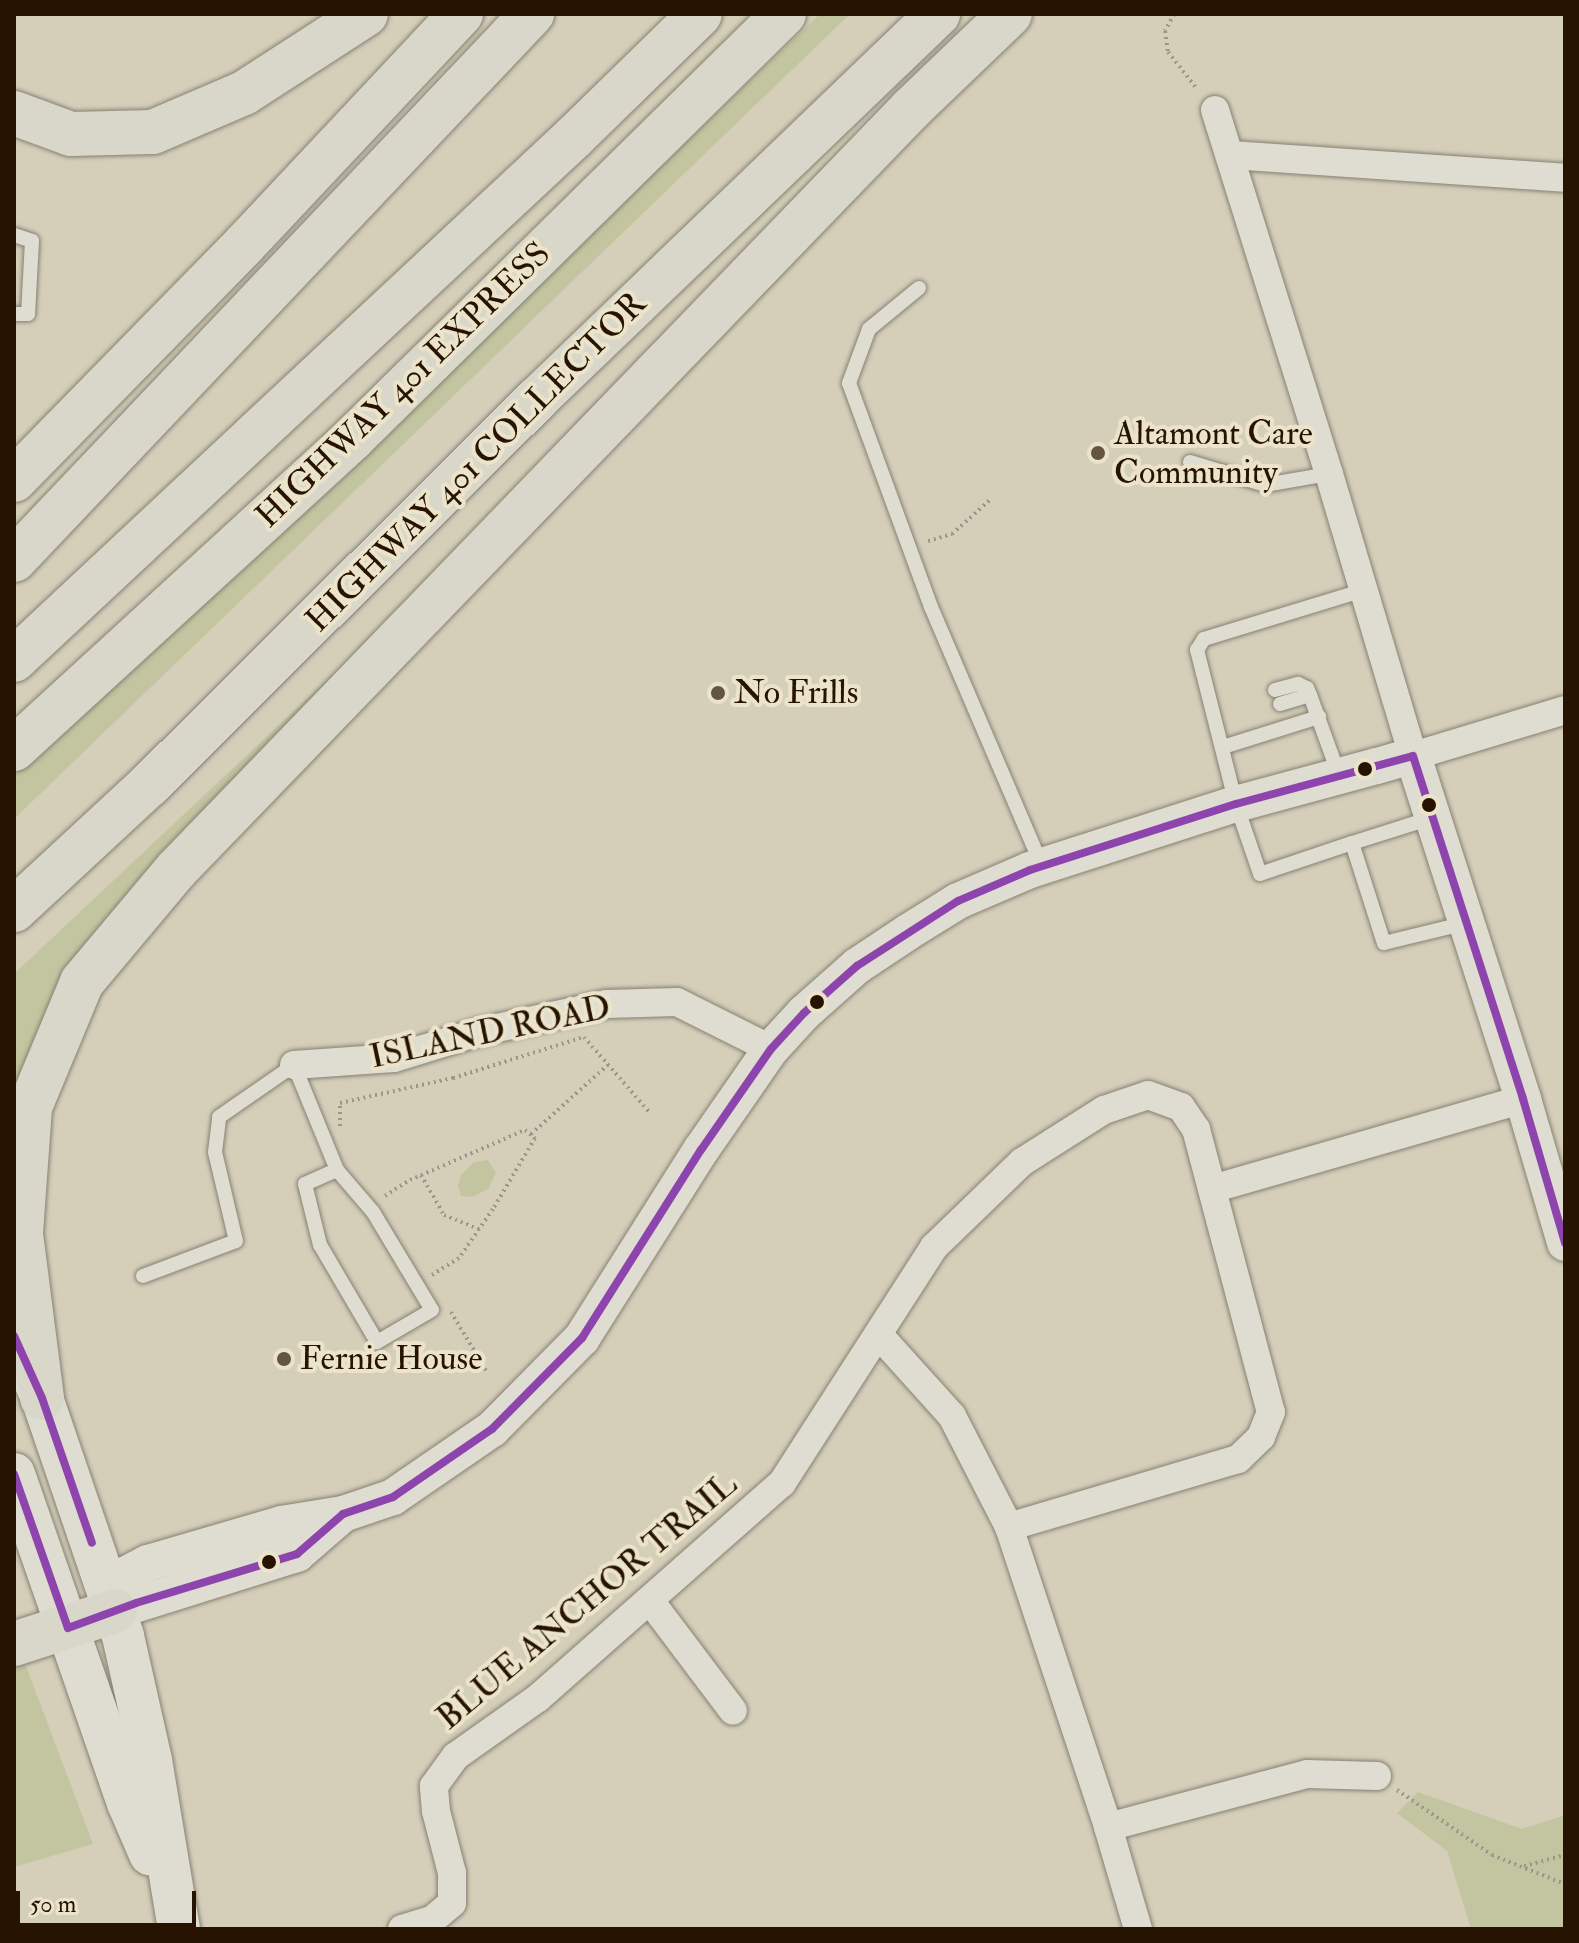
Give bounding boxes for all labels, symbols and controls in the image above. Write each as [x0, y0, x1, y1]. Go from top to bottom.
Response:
street label: HIGHWAY 401 EXPRESS [247, 234, 559, 536]
street label: HIGHWAY 401 COLLECTOR [297, 283, 655, 641]
place label: Altamont Care Community [1114, 413, 1313, 492]
marker: Altamont Care Community [1089, 444, 1107, 462]
place label: No Frills [734, 673, 858, 713]
marker: No Frills [709, 684, 727, 702]
unlabelled marker [1357, 761, 1373, 777]
unlabelled marker [1421, 797, 1437, 813]
street label: ISLAND ROAD [366, 987, 614, 1077]
unlabelled marker [809, 994, 825, 1010]
place label: Fernie House [300, 1339, 482, 1379]
marker: Fernie House [275, 1350, 293, 1368]
street label: BLUE ANCHOR TRAIL [429, 1464, 745, 1738]
unlabelled marker [261, 1554, 277, 1570]
scale bar [20, 1875, 200, 1925]
text: 50 m [30, 1889, 76, 1920]

